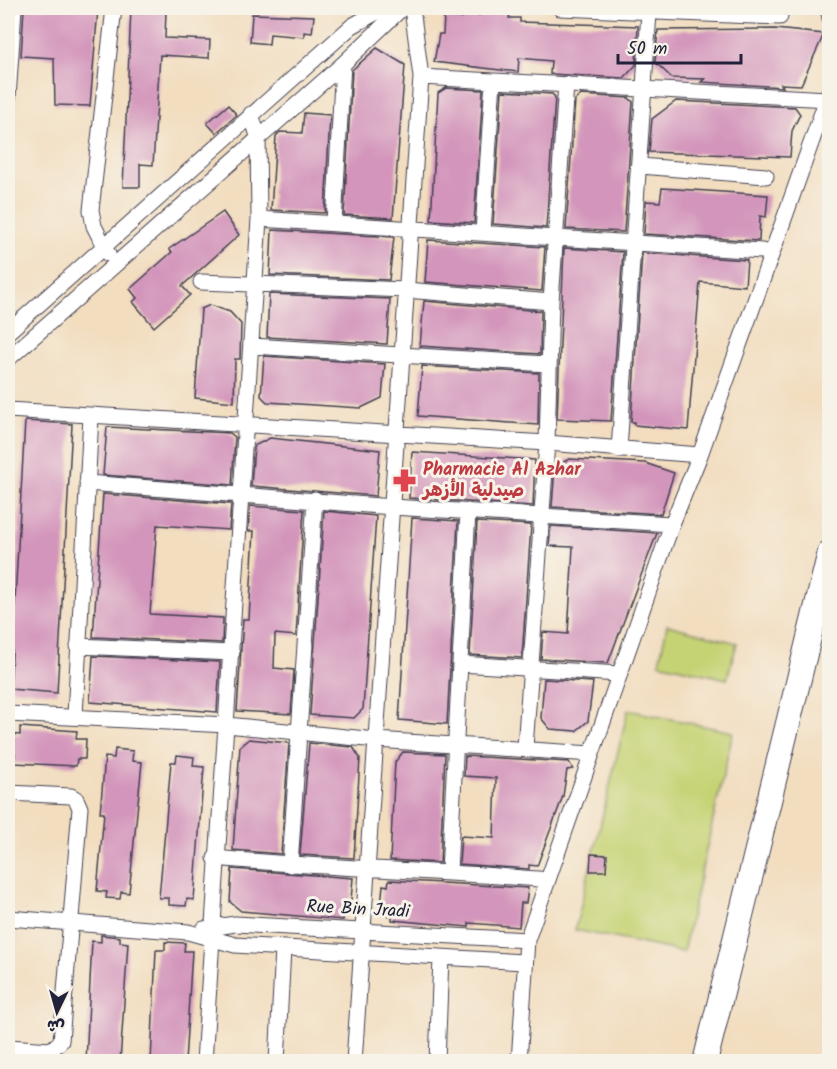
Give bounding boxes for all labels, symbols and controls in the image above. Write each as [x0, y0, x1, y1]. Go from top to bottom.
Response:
scale bar [618, 27, 741, 65]
text: 50 m [627, 35, 667, 64]
place label: Pharmacie Al Azhar صيدلية الأزهر [421, 456, 582, 506]
pharmacy icon: Pharmacie Al Azhar صيدلية الأزهر [392, 467, 418, 493]
street label: Rue Bin Jradi [306, 893, 411, 927]
north arrow [27, 982, 87, 1042]
text: ش [46, 1012, 66, 1039]

